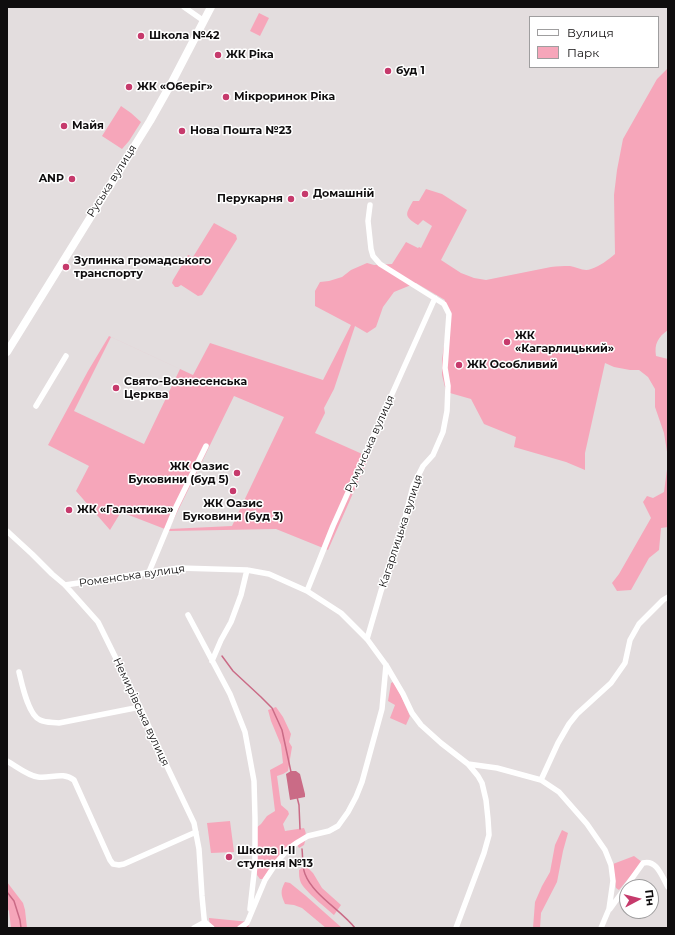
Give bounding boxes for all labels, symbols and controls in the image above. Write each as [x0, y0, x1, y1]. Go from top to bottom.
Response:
legend [529, 16, 659, 68]
text: Вулиця [567, 25, 614, 40]
place label: Школа №42 [149, 29, 219, 43]
marker: Школа №42 [136, 31, 146, 41]
text: Парк [567, 45, 599, 60]
place label: ЖК Ріка [226, 48, 274, 62]
marker: ЖК Ріка [213, 50, 223, 60]
place label: буд 1 [396, 64, 425, 78]
marker: буд 1 [383, 66, 393, 76]
place label: ЖК «Оберіг» [137, 80, 213, 94]
marker: ЖК «Оберіг» [124, 82, 134, 92]
place label: Мікроринок Ріка [234, 90, 335, 104]
marker: Мікроринок Ріка [221, 92, 231, 102]
place label: Майя [72, 119, 104, 133]
marker: Майя [59, 121, 69, 131]
place label: Нова Пошта №23 [190, 124, 292, 138]
marker: Нова Пошта №23 [177, 126, 187, 136]
street label: Руська вулиця [84, 142, 140, 220]
place label: ANP [39, 172, 64, 186]
marker: ANP [67, 174, 77, 184]
place label: Домашній [313, 187, 374, 201]
marker: Домашній [300, 189, 310, 199]
place label: Перукарня [217, 192, 283, 206]
marker: Перукарня [286, 194, 296, 204]
place label: Зупинка громадського транспорту [74, 254, 211, 280]
marker: Зупинка громадського транспорту [61, 262, 71, 272]
place label: ЖК «Кагарлицький» [515, 329, 614, 355]
marker: ЖК «Кагарлицький» [502, 337, 512, 347]
place label: ЖК Особливий [467, 358, 558, 372]
marker: ЖК Особливий [454, 360, 464, 370]
place label: Свято-Вознесенська Церква [124, 375, 247, 401]
marker: Свято-Вознесенська Церква [111, 383, 121, 393]
street label: Румунська вулиця [343, 393, 397, 495]
place label: ЖК Оазис Буковини (буд 5) [128, 460, 229, 486]
marker: ЖК Оазис Буковини (буд 5) [232, 468, 242, 478]
street label: Кагарлицька вулиця [376, 473, 426, 589]
marker: ЖК Оазис Буковини (буд 3) [228, 486, 238, 496]
place label: ЖК Оазис Буковини (буд 3) [183, 497, 283, 523]
place label: ЖК «Галактика» [77, 503, 173, 517]
marker: ЖК «Галактика» [64, 505, 74, 515]
street label: Роменська вулиця [78, 562, 186, 590]
street label: Немирівська вулиця [110, 655, 172, 769]
place label: Школа I-II ступеня №13 [237, 844, 313, 870]
marker: Школа I-II ступеня №13 [224, 852, 234, 862]
north arrow [619, 879, 659, 919]
text: Пн [642, 889, 658, 907]

